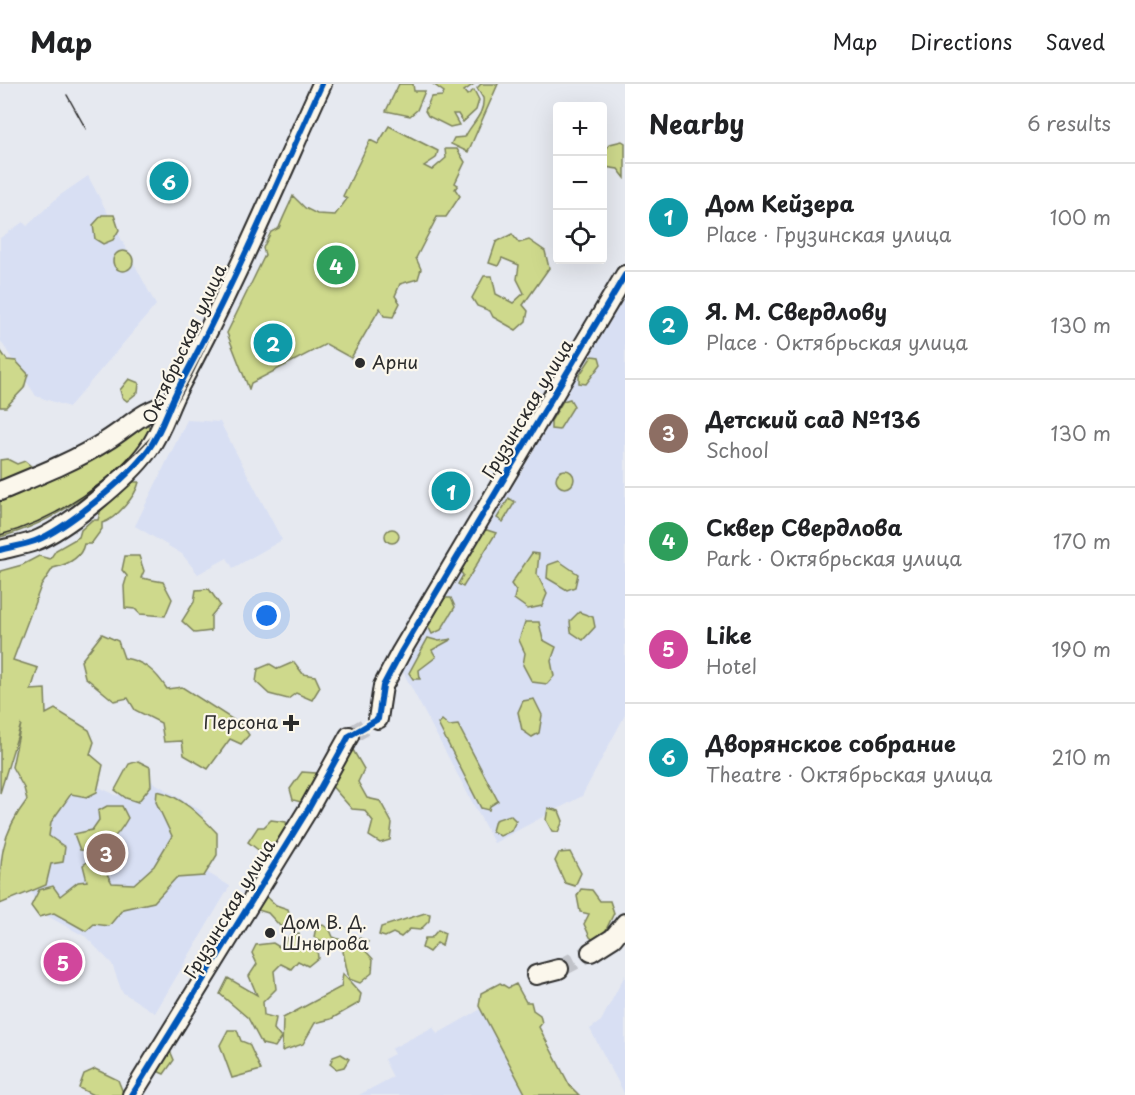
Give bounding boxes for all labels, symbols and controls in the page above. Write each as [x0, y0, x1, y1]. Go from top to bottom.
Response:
text: Map [30, 20, 92, 63]
text: Map [832, 25, 877, 57]
text: Directions [910, 25, 1012, 57]
text: Saved [1045, 25, 1105, 57]
map controls [553, 102, 607, 264]
button: + [553, 102, 607, 156]
text: Nearby [649, 104, 744, 143]
text: 6 results [1027, 108, 1111, 138]
button: − [553, 156, 607, 210]
pin: 6 [150, 158, 188, 204]
text: Дом Кейзера [706, 186, 854, 219]
text: 1 [664, 202, 673, 232]
text: 100 m [1050, 202, 1111, 232]
button: locate [553, 210, 607, 264]
text: Place · Грузинская улица [706, 219, 951, 249]
pin: 4 [316, 242, 356, 288]
street label: Октябрьская улица [135, 259, 233, 428]
text: Я. М. Свердлову [706, 294, 887, 327]
text: 2 [661, 310, 676, 340]
text: 130 m [1051, 310, 1111, 340]
pin: 2 [254, 320, 292, 366]
text: Place · Октябрьская улица [706, 327, 968, 357]
street label: Грузинская улица [474, 333, 579, 483]
place label: Арни [372, 348, 418, 375]
marker: Арни [353, 356, 367, 370]
text: Детский сад №136 [706, 402, 921, 435]
text: 3 [662, 418, 675, 448]
text: 130 m [1051, 418, 1111, 448]
text: School [706, 435, 769, 465]
pin: 1 [432, 468, 470, 514]
text: Сквер Свердлова [706, 510, 902, 543]
text: 4 [662, 526, 675, 556]
text: 170 m [1053, 526, 1111, 556]
text: Park · Октябрьская улица [706, 543, 962, 573]
your location [252, 601, 281, 630]
text: Like [706, 618, 752, 651]
text: 5 [662, 634, 675, 664]
text: 190 m [1052, 634, 1111, 664]
text: Hotel [706, 651, 757, 681]
place label: Персона [203, 708, 279, 735]
marker: Персона [282, 714, 300, 732]
text: Дворянское собрание [706, 726, 956, 759]
text: 6 [661, 742, 676, 772]
text: 210 m [1052, 742, 1111, 772]
text: Theatre · Октябрьская улица [706, 759, 992, 789]
pin: 3 [86, 830, 126, 876]
street label: Грузинская улица [176, 833, 281, 983]
place label: Дом В. Д. Шнырова [281, 908, 369, 956]
marker: Дом В. Д. Шнырова [263, 926, 277, 940]
pin: 5 [44, 940, 82, 984]

